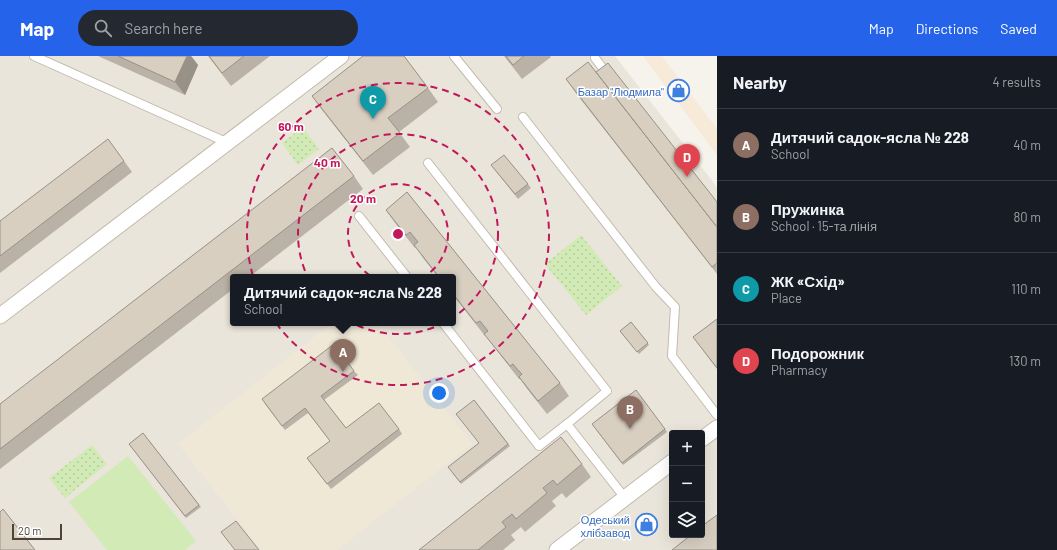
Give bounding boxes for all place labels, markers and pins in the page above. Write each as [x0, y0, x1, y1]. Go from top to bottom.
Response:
shop icon: Базар "Людмила" [666, 78, 692, 104]
place label: Базар "Людмила" [578, 85, 664, 98]
pin: C [360, 86, 386, 119]
pin: D [674, 144, 700, 177]
centre of rings [391, 227, 405, 241]
pin: A [330, 339, 356, 372]
pin: B [617, 396, 643, 429]
shop icon: Одеський хлібзавод [633, 512, 659, 538]
place label: Одеський хлібзавод [580, 513, 631, 539]

